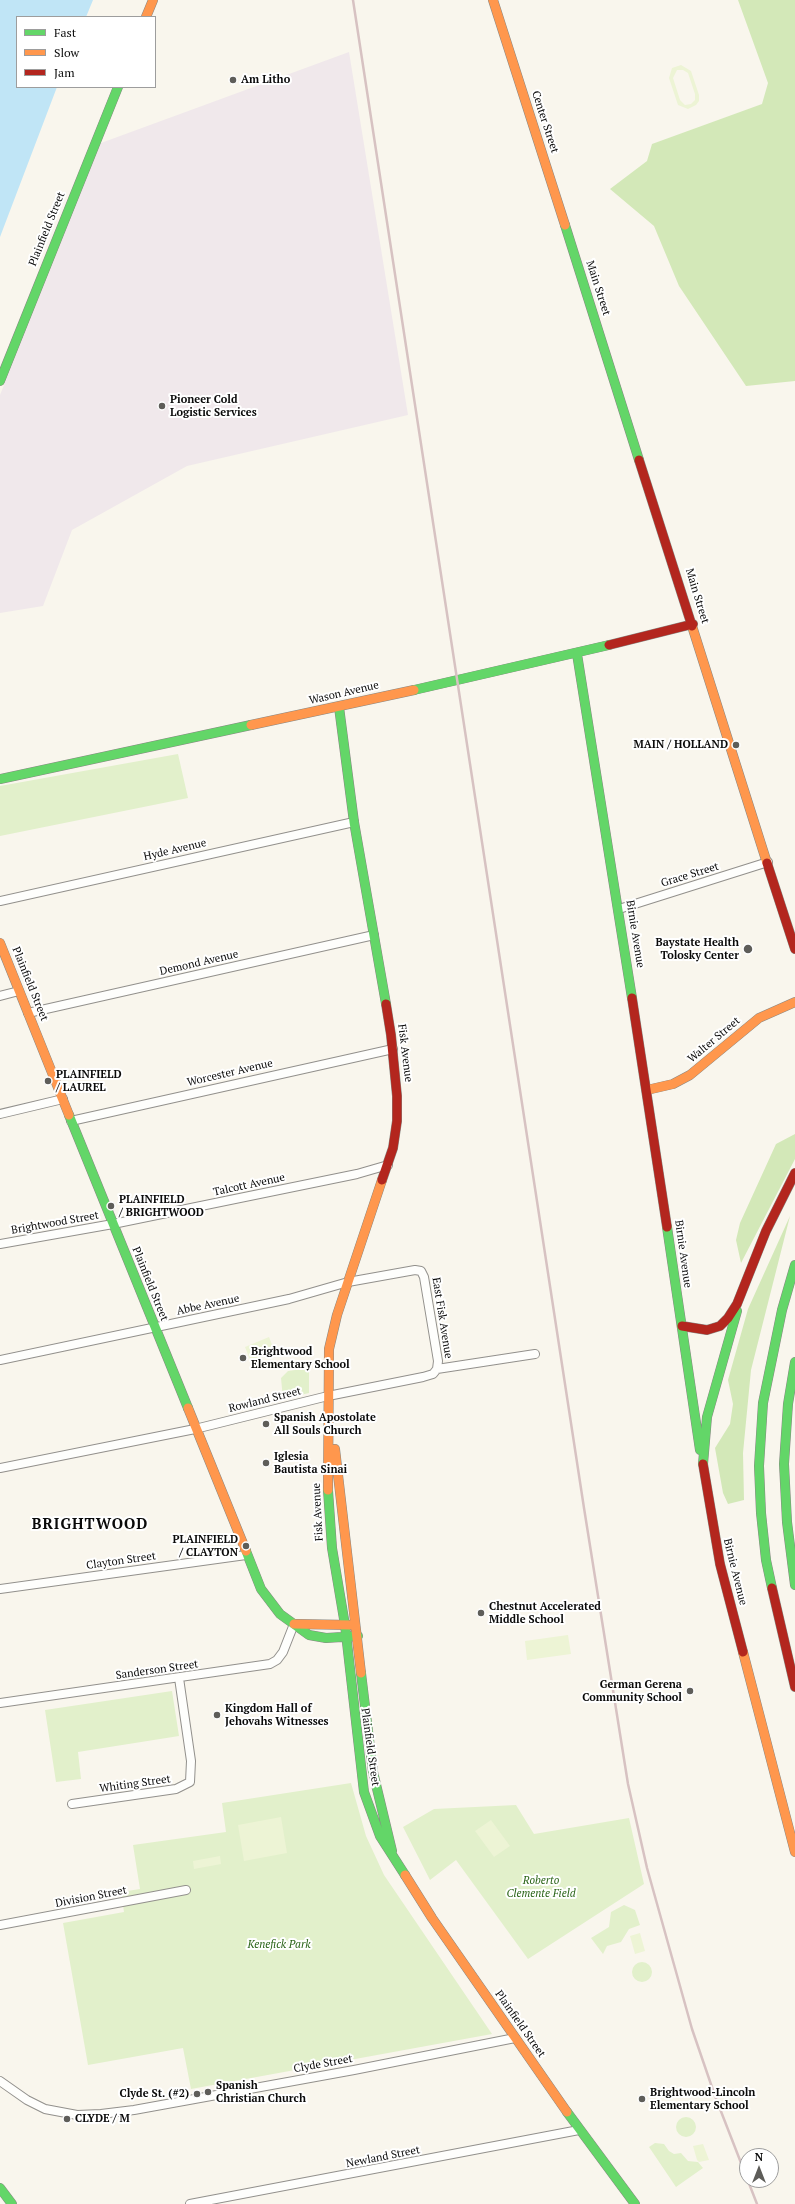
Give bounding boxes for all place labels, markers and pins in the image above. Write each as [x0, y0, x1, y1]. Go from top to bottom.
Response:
place label: Am Litho [241, 73, 290, 87]
marker: Am Litho [228, 75, 238, 85]
place label: Pioneer Cold Logistic Services [170, 393, 257, 419]
marker: Pioneer Cold Logistic Services [157, 401, 167, 411]
place label: MAIN / HOLLAND [634, 738, 728, 752]
marker: MAIN / HOLLAND [731, 740, 741, 750]
place label: Baystate Health Tolosky Center [656, 936, 739, 962]
marker: Baystate Health Tolosky Center [742, 943, 754, 955]
place label: PLAINFIELD / LAUREL [56, 1068, 121, 1094]
marker: PLAINFIELD / LAUREL [43, 1076, 53, 1086]
place label: PLAINFIELD / BRIGHTWOOD [119, 1193, 204, 1219]
marker: PLAINFIELD / BRIGHTWOOD [106, 1201, 116, 1211]
place label: Brightwood Elementary School [251, 1345, 350, 1371]
marker: Brightwood Elementary School [238, 1353, 248, 1363]
place label: Spanish Apostolate All Souls Church [274, 1411, 376, 1437]
marker: Spanish Apostolate All Souls Church [261, 1419, 271, 1429]
place label: Iglesia Bautista Sinai [274, 1450, 347, 1476]
marker: Iglesia Bautista Sinai [261, 1458, 271, 1468]
place label: PLAINFIELD / CLAYTON [173, 1533, 238, 1559]
marker: PLAINFIELD / CLAYTON [241, 1541, 251, 1551]
place label: Chestnut Accelerated Middle School [489, 1600, 601, 1626]
marker: Chestnut Accelerated Middle School [476, 1608, 486, 1618]
place label: German Gerena Community School [582, 1678, 682, 1704]
marker: German Gerena Community School [685, 1686, 695, 1696]
place label: Kingdom Hall of Jehovahs Witnesses [225, 1702, 329, 1728]
marker: Kingdom Hall of Jehovahs Witnesses [212, 1710, 222, 1720]
place label: Spanish Christian Church [216, 2079, 306, 2105]
place label: Brightwood-Lincoln Elementary School [650, 2086, 755, 2112]
place label: Clyde St. (#2) [119, 2087, 189, 2101]
marker: Spanish Christian Church [203, 2087, 213, 2097]
marker: Clyde St. (#2) [192, 2089, 202, 2099]
marker: Brightwood-Lincoln Elementary School [637, 2094, 647, 2104]
place label: CLYDE / M [75, 2112, 130, 2126]
marker: CLYDE / M [62, 2114, 72, 2124]

